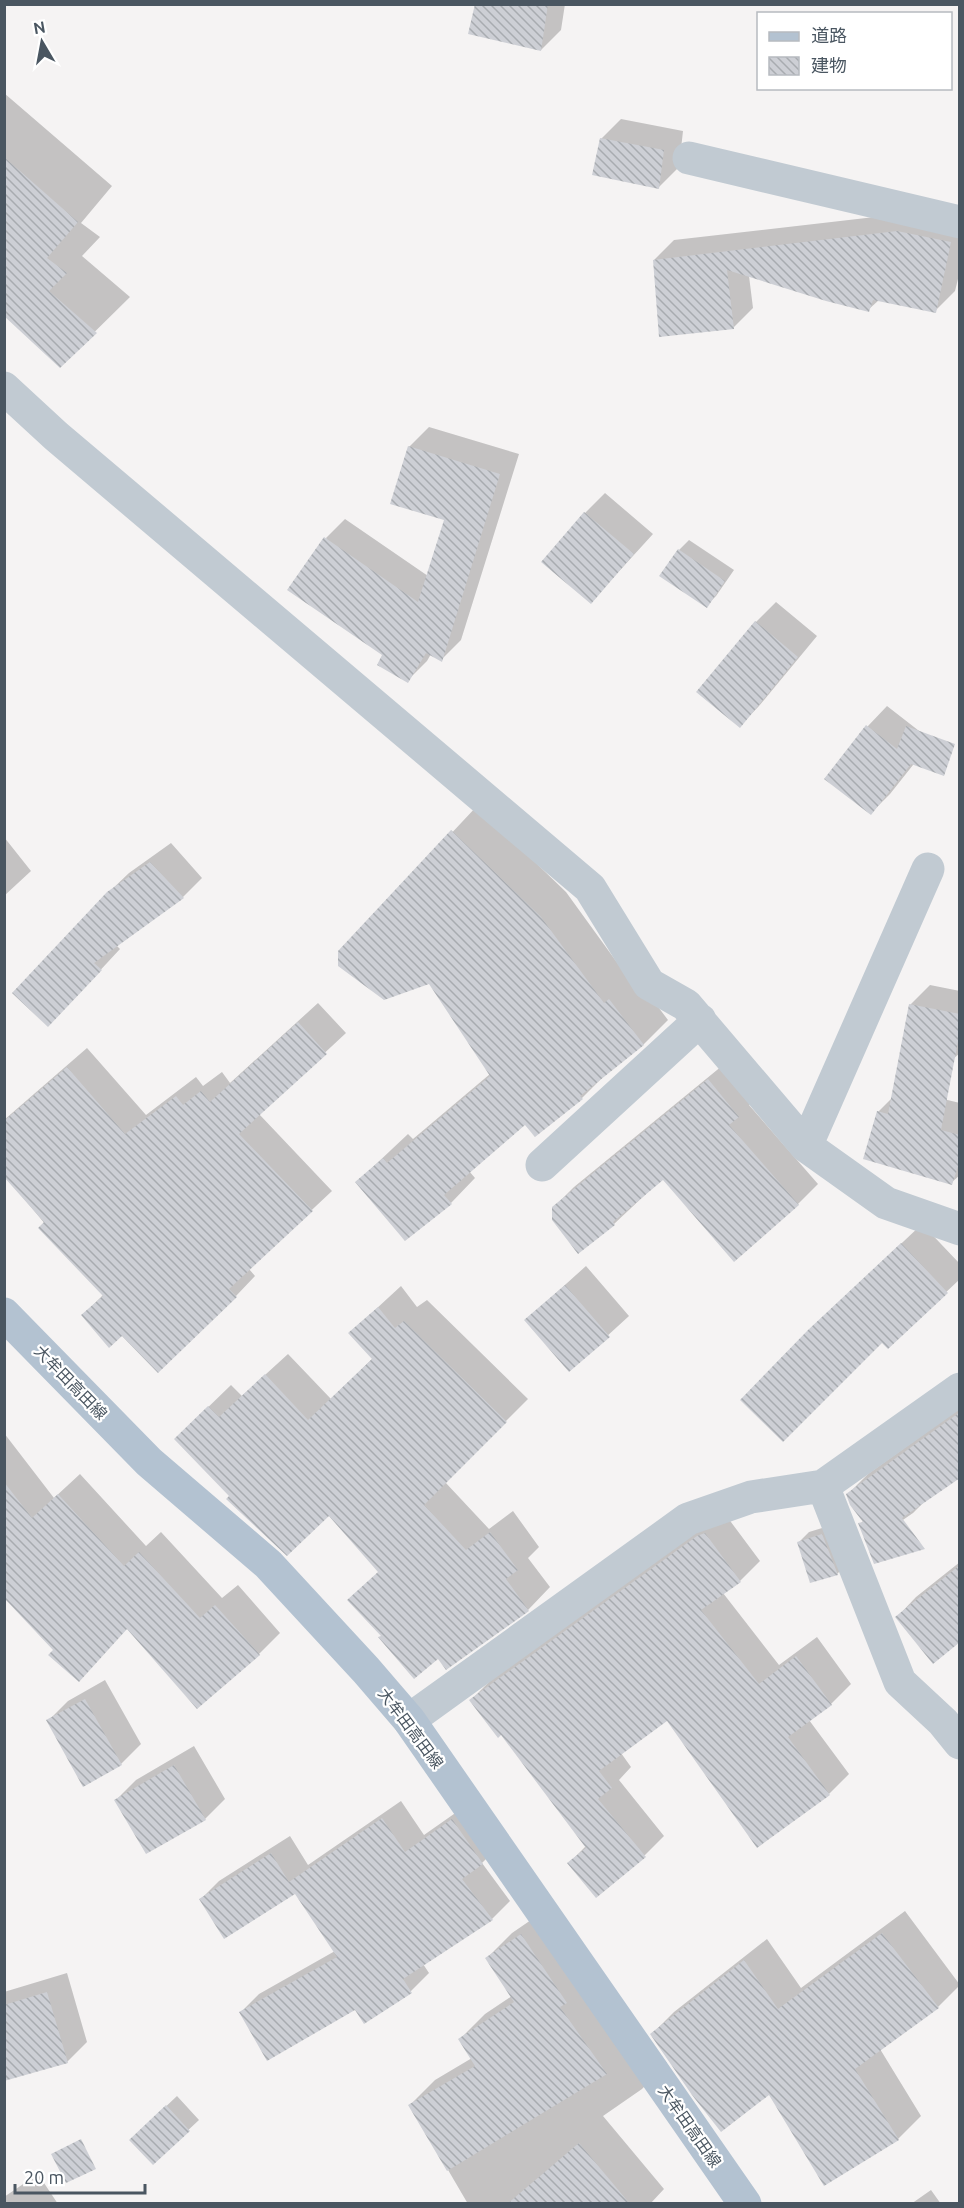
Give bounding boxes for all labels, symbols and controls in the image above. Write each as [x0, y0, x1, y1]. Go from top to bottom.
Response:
north arrow [12, 12, 72, 72]
legend [757, 12, 952, 90]
text: N [32, 17, 47, 37]
text: 道路 [811, 25, 847, 45]
text: 建物 [811, 55, 847, 75]
street label: 大牟田高田線 [31, 1341, 111, 1423]
street label: 大牟田高田線 [375, 1684, 447, 1772]
street label: 大牟田高田線 [655, 2082, 725, 2170]
scale bar [15, 2157, 146, 2195]
text: 20 m [24, 2167, 64, 2187]

